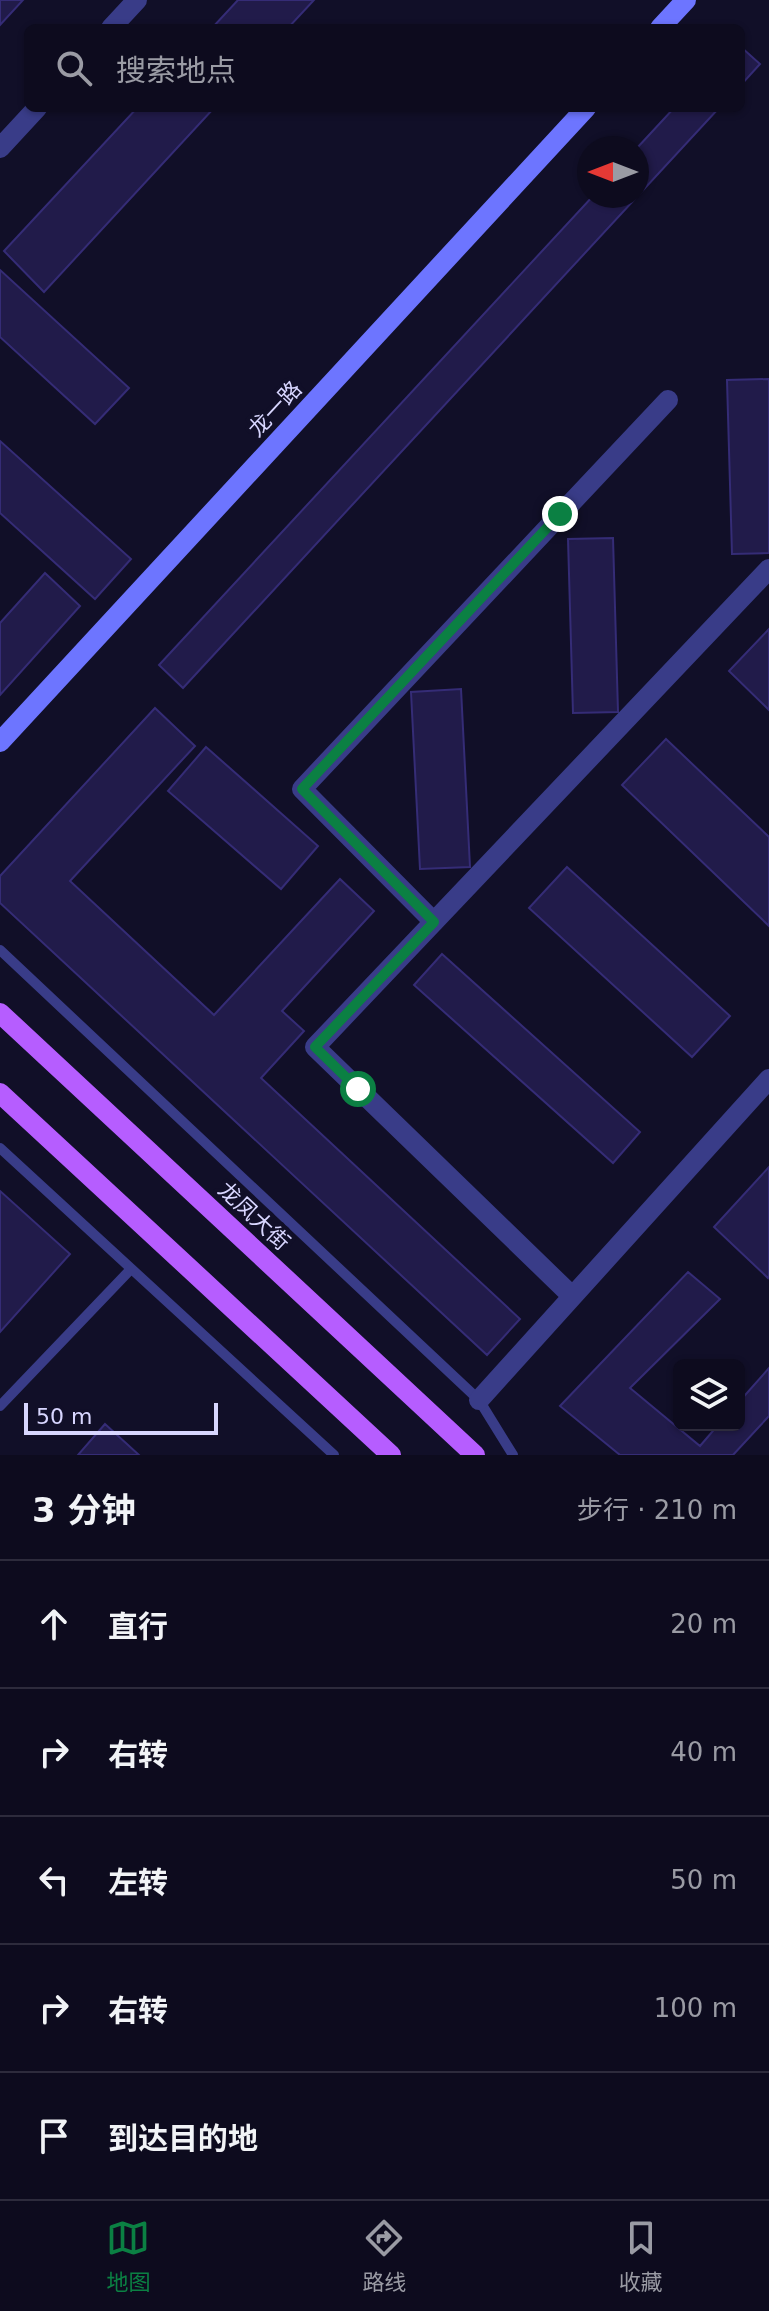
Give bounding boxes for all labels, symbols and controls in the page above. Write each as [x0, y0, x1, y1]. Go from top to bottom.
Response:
search box [24, 24, 745, 112]
icon: search [52, 46, 96, 90]
text: 搜索地点 [116, 53, 236, 88]
north arrow [577, 136, 649, 208]
street label: 龙一路 [243, 376, 307, 442]
route end [542, 496, 578, 532]
route start [340, 1071, 376, 1107]
street label: 龙凤大街 [213, 1177, 295, 1255]
map controls [673, 1359, 745, 1431]
button: layers [673, 1359, 745, 1431]
scale bar [24, 1399, 218, 1435]
text: 50 m [36, 1404, 92, 1429]
text: 3 分钟 [32, 1490, 136, 1530]
text: 步行 · 210 m [577, 1495, 737, 1525]
icon: ahead [32, 1602, 76, 1646]
text: 直行 [108, 1609, 168, 1644]
text: 20 m [670, 1609, 737, 1639]
icon: right [32, 1730, 76, 1774]
text: 右转 [108, 1737, 168, 1772]
text: 40 m [670, 1737, 737, 1767]
icon: left [32, 1858, 76, 1902]
text: 左转 [108, 1865, 168, 1900]
text: 50 m [670, 1865, 737, 1895]
icon: right [32, 1986, 76, 2030]
text: 右转 [108, 1993, 168, 2028]
text: 100 m [654, 1993, 737, 2023]
icon: arrive [32, 2114, 76, 2158]
text: 到达目的地 [108, 2121, 258, 2156]
tab: 地图 [106, 2216, 150, 2296]
tab: 路线 [362, 2216, 407, 2296]
tab: 收藏 [619, 2216, 663, 2296]

